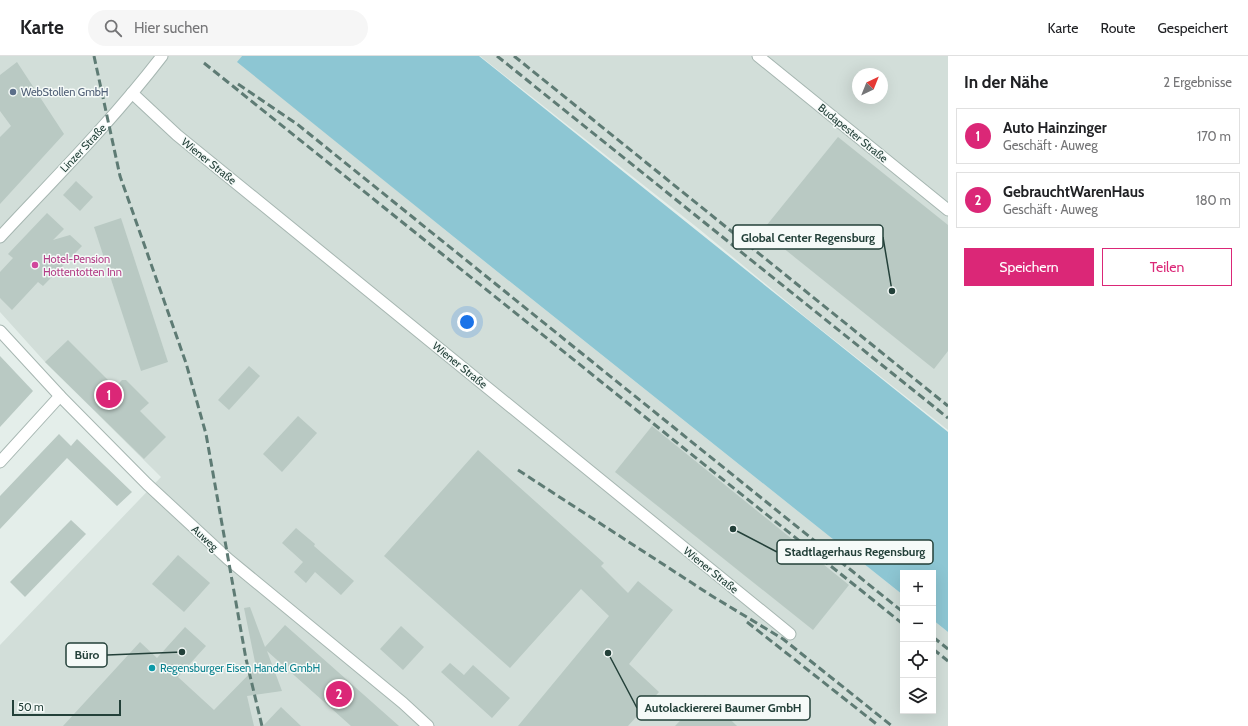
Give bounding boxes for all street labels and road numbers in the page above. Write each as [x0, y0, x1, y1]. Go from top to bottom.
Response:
street label: Budapester Straße [815, 101, 891, 166]
street label: Linzer Straße [57, 121, 109, 175]
street label: Wiener Straße [179, 135, 240, 188]
street label: Wiener Straße [430, 339, 491, 392]
street label: Auweg [189, 522, 222, 554]
street label: Wiener Straße [681, 544, 742, 597]

